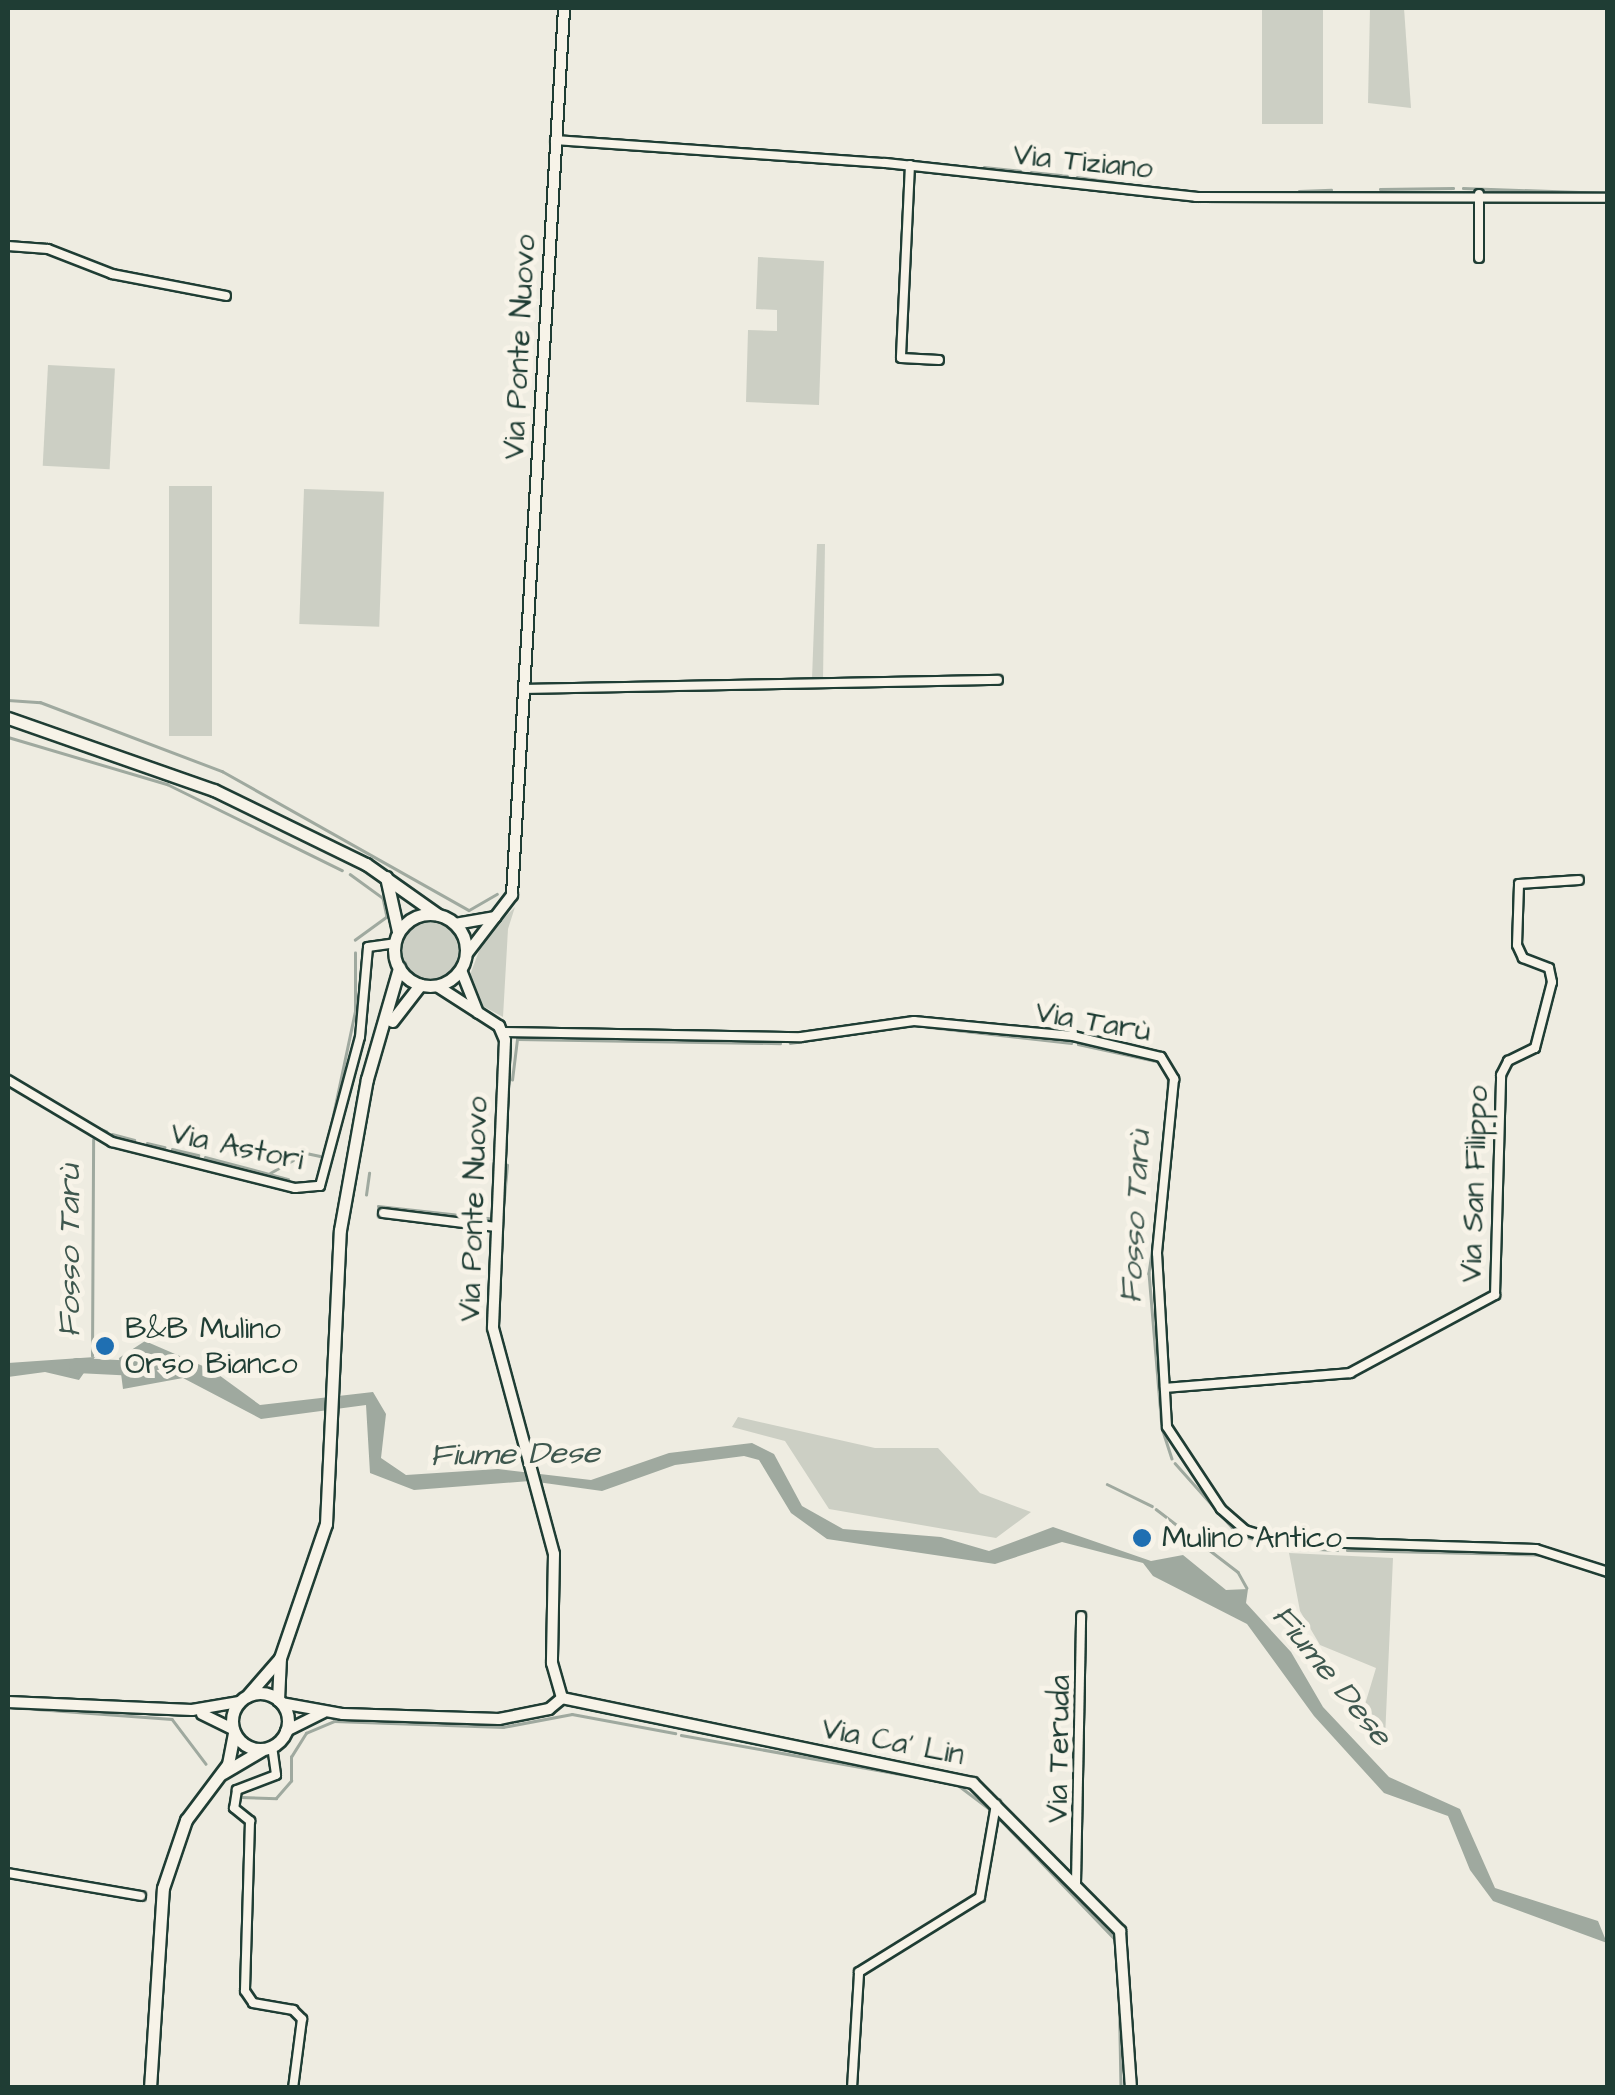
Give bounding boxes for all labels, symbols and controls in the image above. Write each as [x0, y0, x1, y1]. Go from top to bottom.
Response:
street label: Via Tiziano [1011, 137, 1155, 187]
street label: Via Ponte Nuovo [496, 234, 544, 460]
street label: Via Tarù [1033, 994, 1153, 1050]
street label: Via San Filippo [1454, 1085, 1496, 1283]
street label: Via Ponte Nuovo [452, 1096, 496, 1322]
street label: Via Astori [167, 1115, 307, 1179]
water label: Fosso Tarù [1112, 1130, 1160, 1304]
water label: Fosso Tarù [51, 1164, 89, 1338]
place label: B&B Mulino Orso Bianco [125, 1311, 298, 1382]
marker: B&B Mulino Orso Bianco [94, 1335, 116, 1357]
water label: Fiume Dese [430, 1434, 600, 1476]
place label: Mulino Antico [1162, 1520, 1342, 1556]
marker: Mulino Antico [1131, 1527, 1153, 1549]
water label: Fiume Dese [1263, 1598, 1399, 1754]
street label: Via Teruda [1040, 1675, 1078, 1823]
street label: Via Ca' Lin [819, 1711, 967, 1773]

